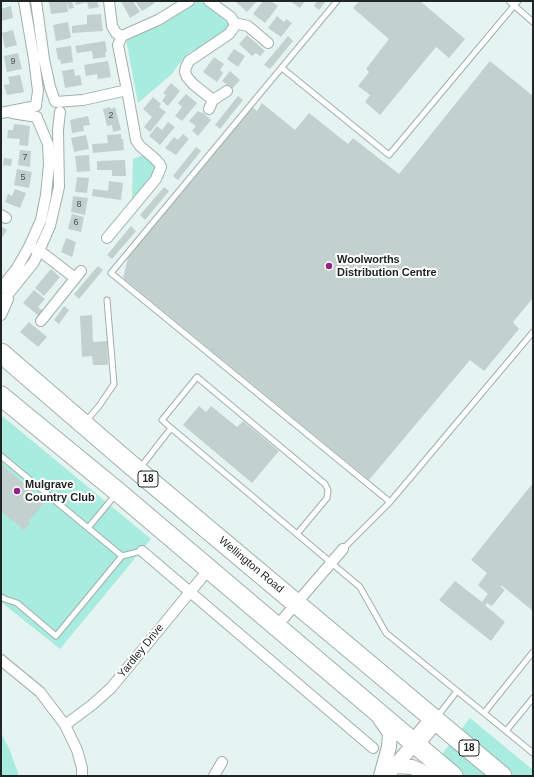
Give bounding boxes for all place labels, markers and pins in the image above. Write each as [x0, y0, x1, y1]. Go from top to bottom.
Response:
place label: Woolworths Distribution Centre [337, 253, 437, 279]
marker: Woolworths Distribution Centre [324, 261, 334, 271]
place label: Mulgrave Country Club [25, 478, 95, 504]
marker: Mulgrave Country Club [12, 486, 22, 496]

